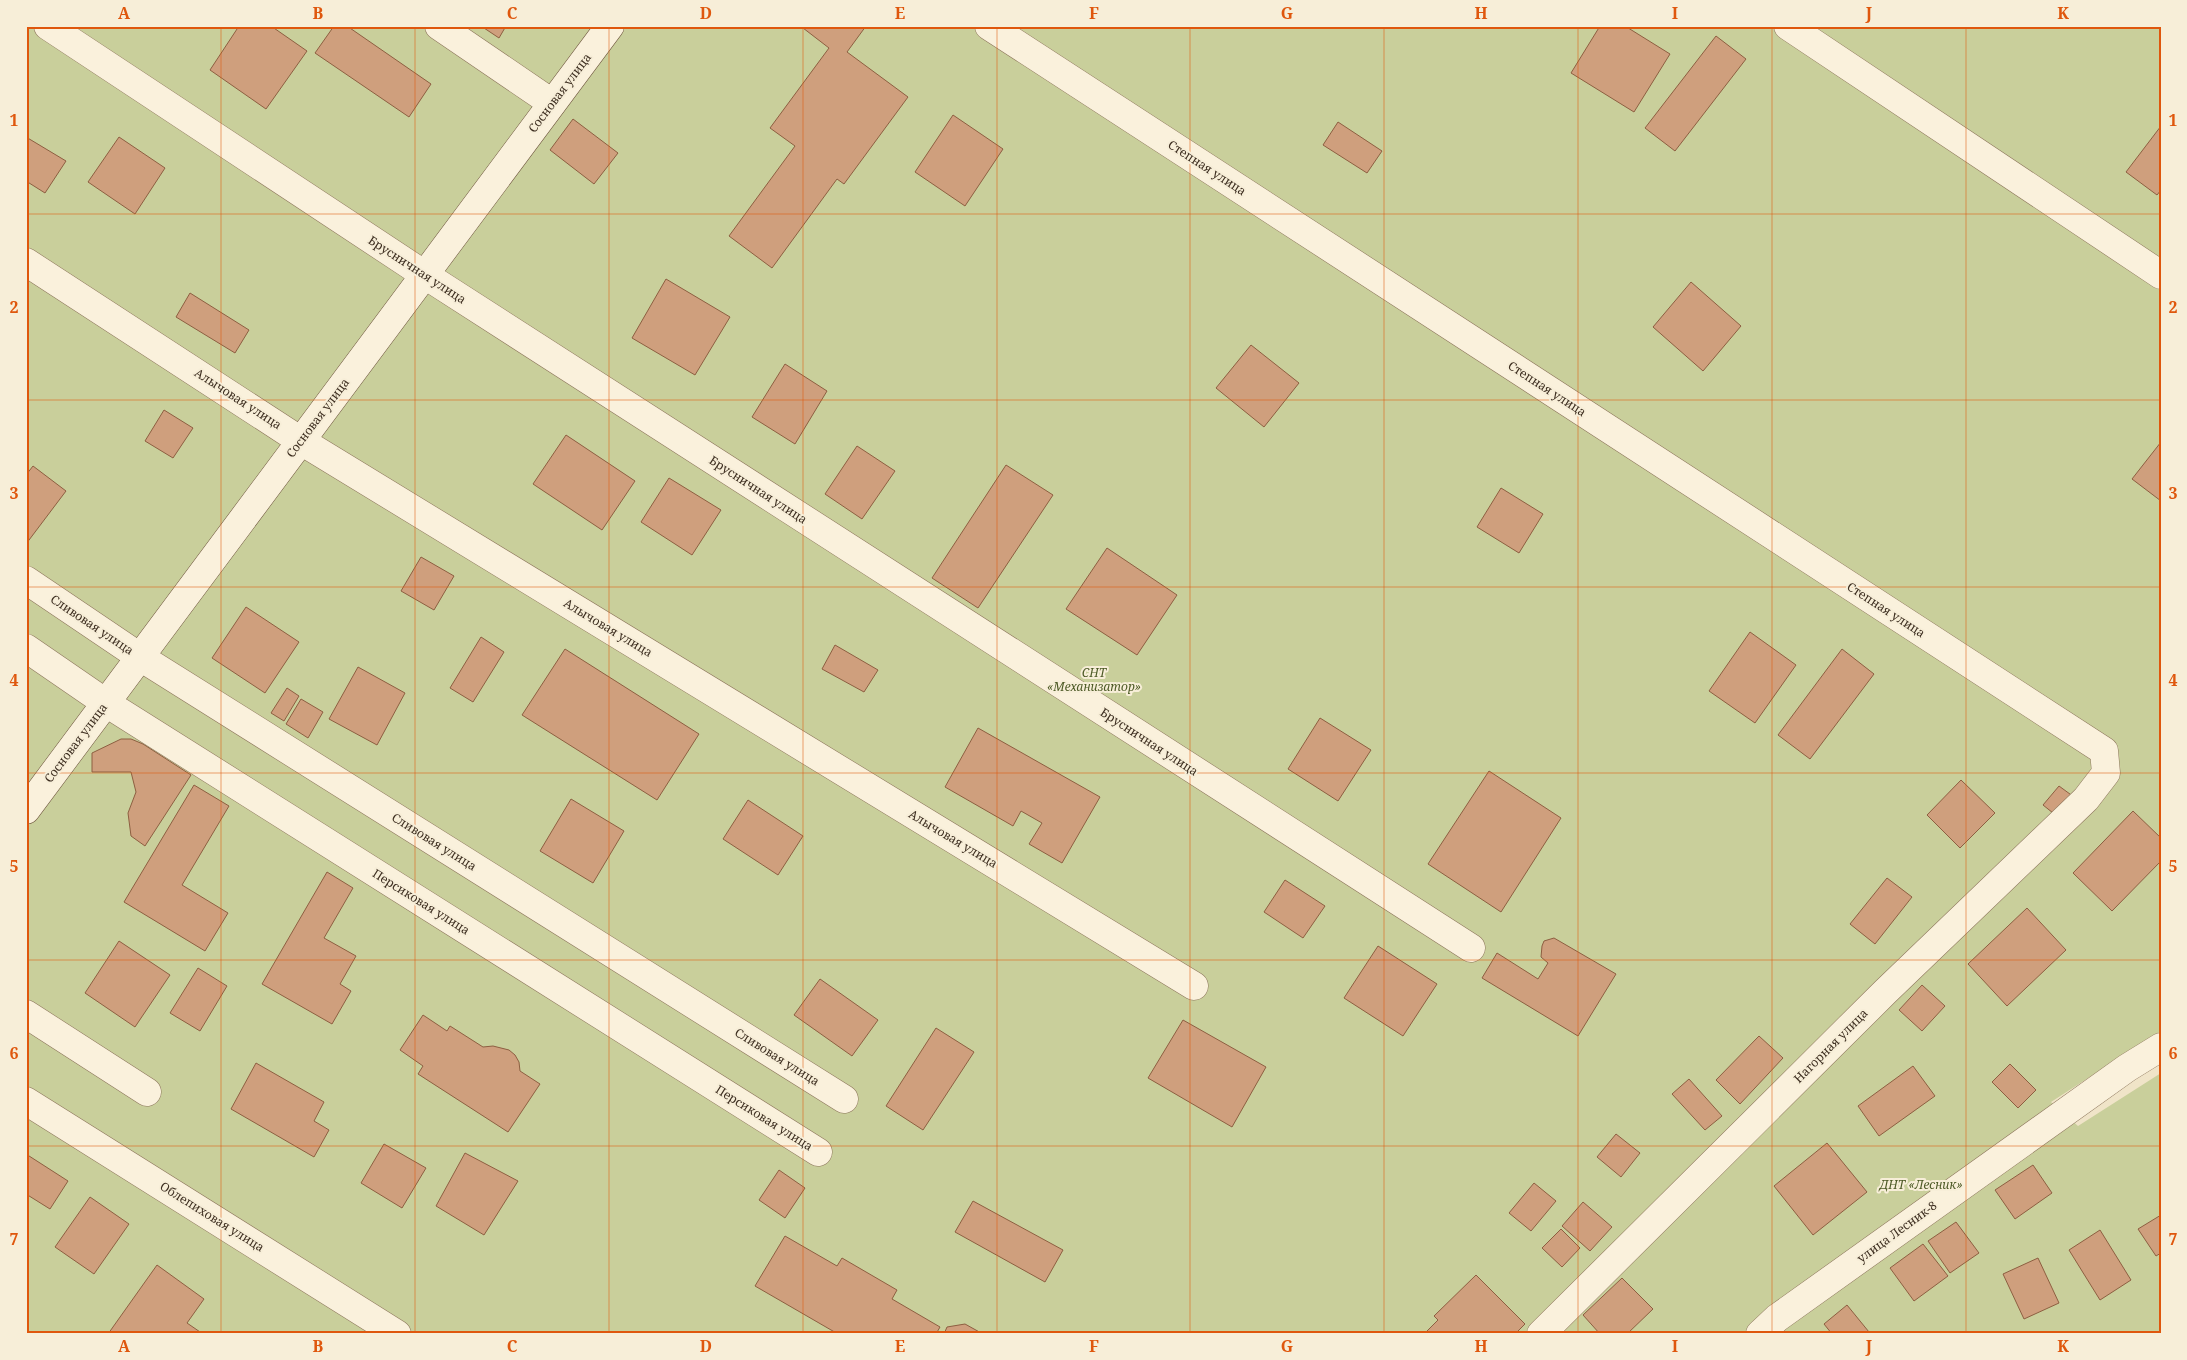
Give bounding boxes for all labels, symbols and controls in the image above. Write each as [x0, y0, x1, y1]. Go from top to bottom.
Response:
text: A [118, 2, 131, 24]
text: B [313, 2, 324, 24]
text: C [507, 2, 518, 24]
text: D [700, 2, 712, 24]
text: E [895, 2, 905, 24]
text: F [1089, 2, 1099, 24]
text: G [1281, 2, 1293, 24]
text: H [1474, 2, 1488, 24]
text: I [1672, 2, 1678, 24]
text: J [1865, 2, 1873, 24]
text: K [2057, 2, 2069, 24]
street label: Сосновая улица [524, 49, 595, 136]
text: 1 [9, 109, 19, 131]
text: 1 [2168, 109, 2178, 131]
street label: Степная улица [1165, 136, 1250, 199]
street label: Брусничная улица [365, 232, 470, 308]
text: 2 [9, 296, 19, 318]
text: 2 [2168, 296, 2178, 318]
street label: Степная улица [1505, 357, 1590, 420]
street label: Алычовая улица [191, 364, 285, 433]
street label: Сосновая улица [282, 374, 353, 461]
street label: Брусничная улица [706, 452, 811, 528]
text: 3 [9, 482, 19, 504]
text: 3 [2168, 482, 2178, 504]
street label: Степная улица [1844, 578, 1929, 641]
street label: Сливовая улица [47, 590, 137, 659]
street label: Алычовая улица [561, 594, 656, 661]
park label: СНТ «Механизатор» [1047, 664, 1141, 695]
text: 4 [9, 669, 19, 691]
text: 4 [2168, 669, 2178, 691]
street label: Сосновая улица [40, 699, 111, 786]
street label: Брусничная улица [1097, 704, 1202, 780]
street label: Алычовая улица [906, 805, 1001, 872]
street label: Сливовая улица [389, 809, 480, 875]
text: 5 [9, 855, 19, 877]
text: 5 [2168, 855, 2178, 877]
street label: Персиковая улица [369, 865, 473, 939]
street label: Нагорная улица [1790, 1005, 1872, 1087]
street label: Сливовая улица [732, 1024, 823, 1090]
text: 6 [9, 1042, 19, 1064]
text: 6 [2168, 1042, 2178, 1064]
street label: Персиковая улица [712, 1081, 816, 1155]
park label: ДНТ «Лесник» [1877, 1176, 1963, 1193]
street label: Облепиховая улица [157, 1178, 268, 1256]
street label: улица Лесник-8 [1853, 1197, 1940, 1266]
text: 7 [9, 1228, 19, 1250]
text: 7 [2168, 1228, 2178, 1250]
text: A [118, 1335, 131, 1357]
text: B [313, 1335, 324, 1357]
text: C [507, 1335, 518, 1357]
text: D [700, 1335, 712, 1357]
text: E [895, 1335, 905, 1357]
text: F [1089, 1335, 1099, 1357]
text: G [1281, 1335, 1293, 1357]
text: H [1474, 1335, 1488, 1357]
text: I [1672, 1335, 1678, 1357]
text: J [1865, 1335, 1873, 1357]
text: K [2057, 1335, 2069, 1357]

